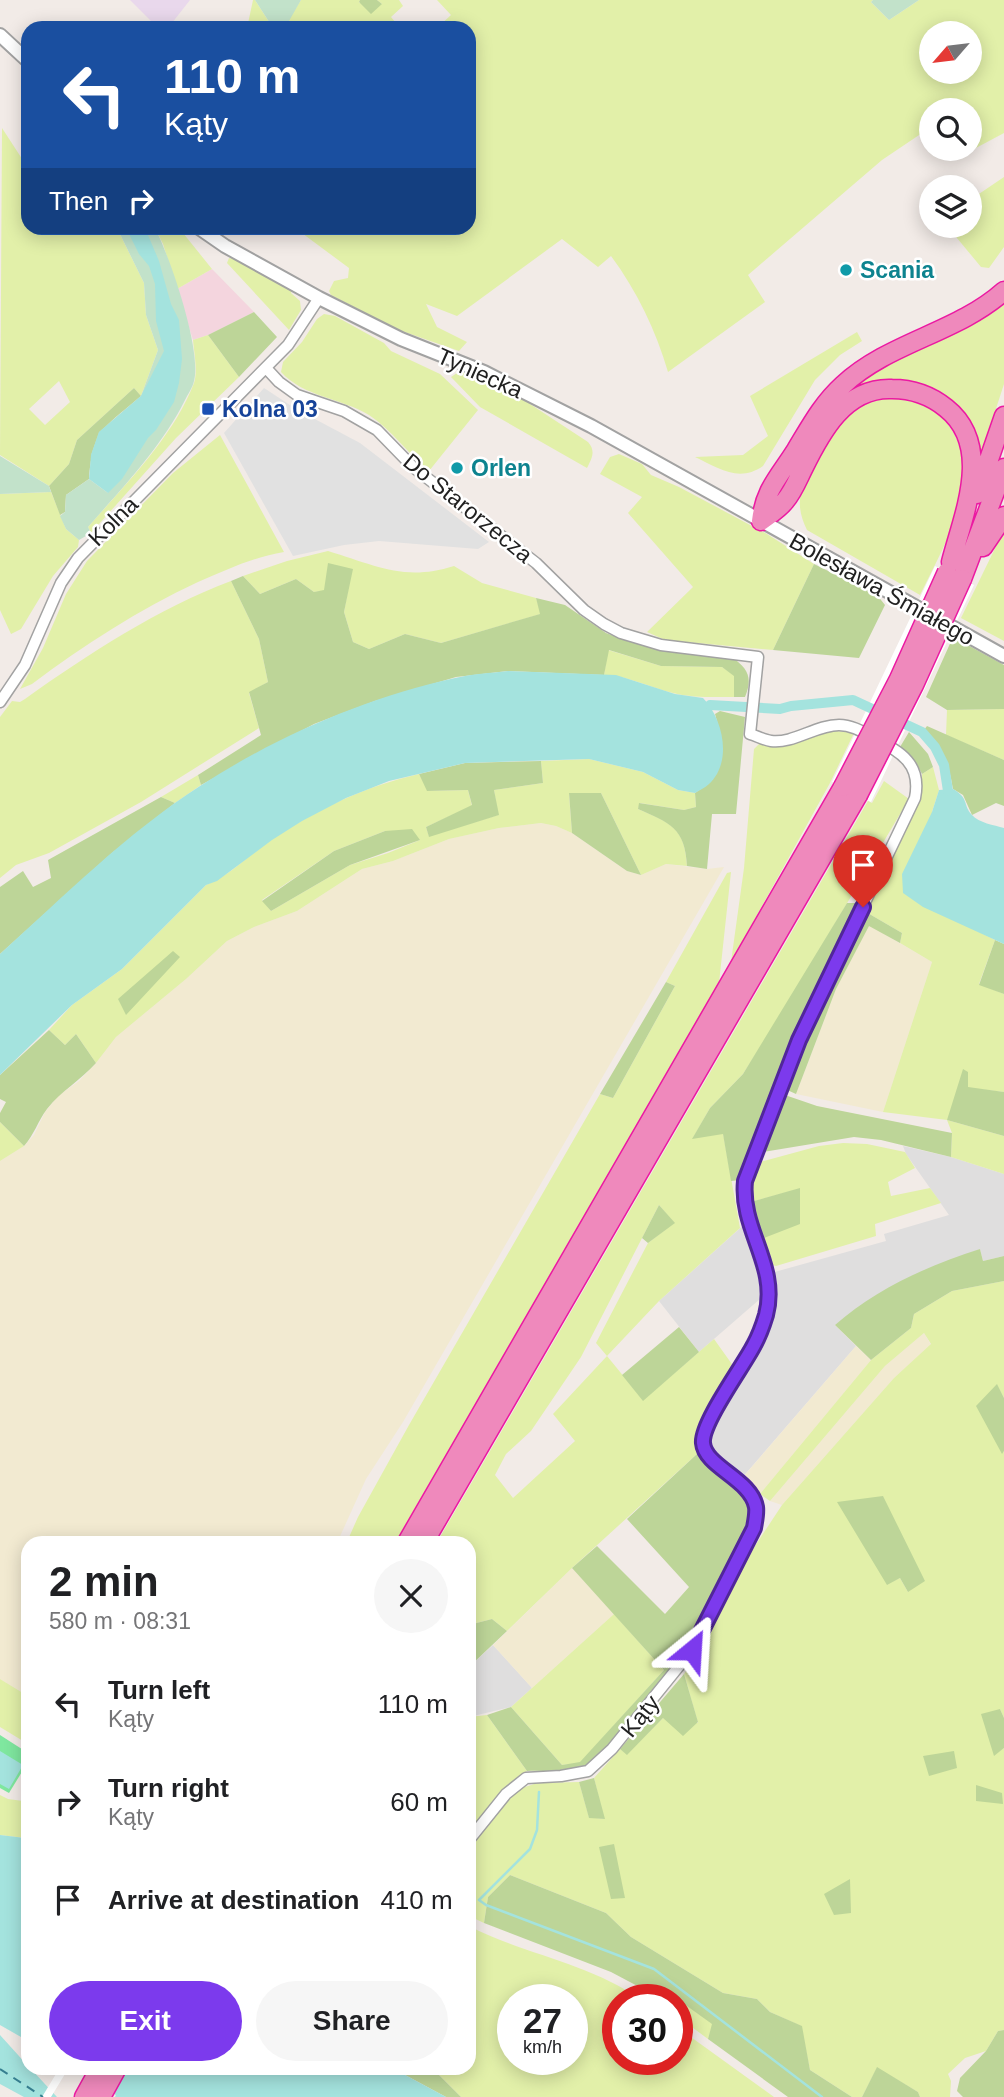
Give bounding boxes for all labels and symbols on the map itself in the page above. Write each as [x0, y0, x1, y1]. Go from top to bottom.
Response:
north arrow [919, 21, 982, 84]
place label: Scania [860, 257, 934, 283]
marker: Scania [838, 262, 854, 278]
street label: Tyniecka [433, 343, 527, 403]
place label: Kolna 03 [222, 396, 318, 422]
marker: Kolna 03 [200, 401, 216, 417]
street label: Do Starorzecza [398, 448, 538, 568]
place label: Orlen [471, 455, 531, 481]
marker: Orlen [449, 460, 465, 476]
street label: Kolna [83, 491, 143, 551]
street label: Bolesława Śmiałego [785, 527, 979, 651]
pin [833, 835, 893, 907]
position arrow [655, 1613, 729, 1687]
street label: Kąty [615, 1690, 665, 1742]
speed limit sign: 30 [602, 1984, 693, 2075]

